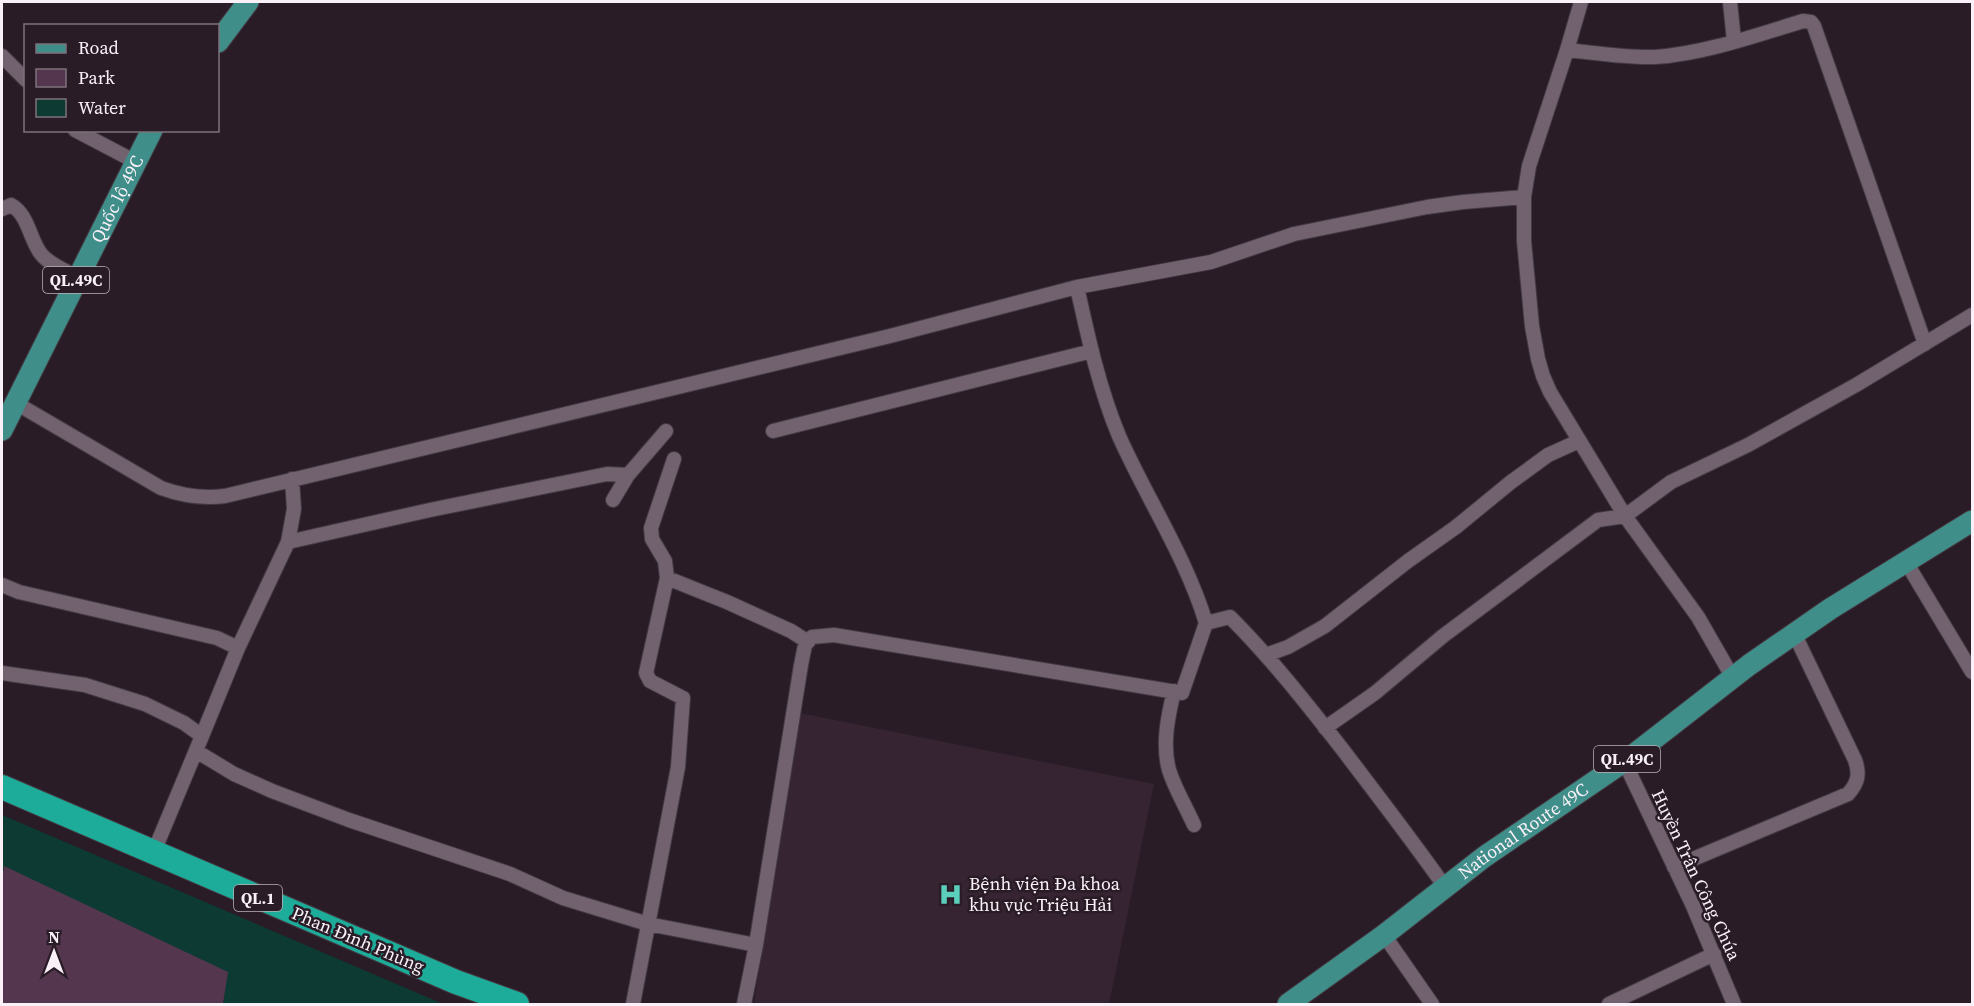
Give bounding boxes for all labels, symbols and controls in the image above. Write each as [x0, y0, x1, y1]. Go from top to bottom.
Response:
legend [24, 24, 219, 132]
text: Road [78, 35, 119, 60]
text: Park [78, 65, 115, 90]
text: Water [78, 95, 126, 120]
street label: Quốc lộ 49C [85, 151, 149, 247]
road number: QL.49C [43, 267, 109, 293]
road number: QL.49C [1594, 746, 1660, 772]
street label: National Route 49C [1453, 777, 1593, 885]
street label: Huyền Trân Công Chúa [1646, 785, 1747, 965]
place label: Bệnh viện Đa khoa khu vực Triệu Hải [969, 871, 1121, 917]
hospital icon: Bệnh viện Đa khoa khu vực Triệu Hải [938, 881, 964, 907]
road number: QL.1 [234, 885, 282, 911]
street label: Phan Đình Phùng [288, 900, 428, 979]
north arrow [24, 922, 84, 982]
text: N [48, 926, 60, 948]

